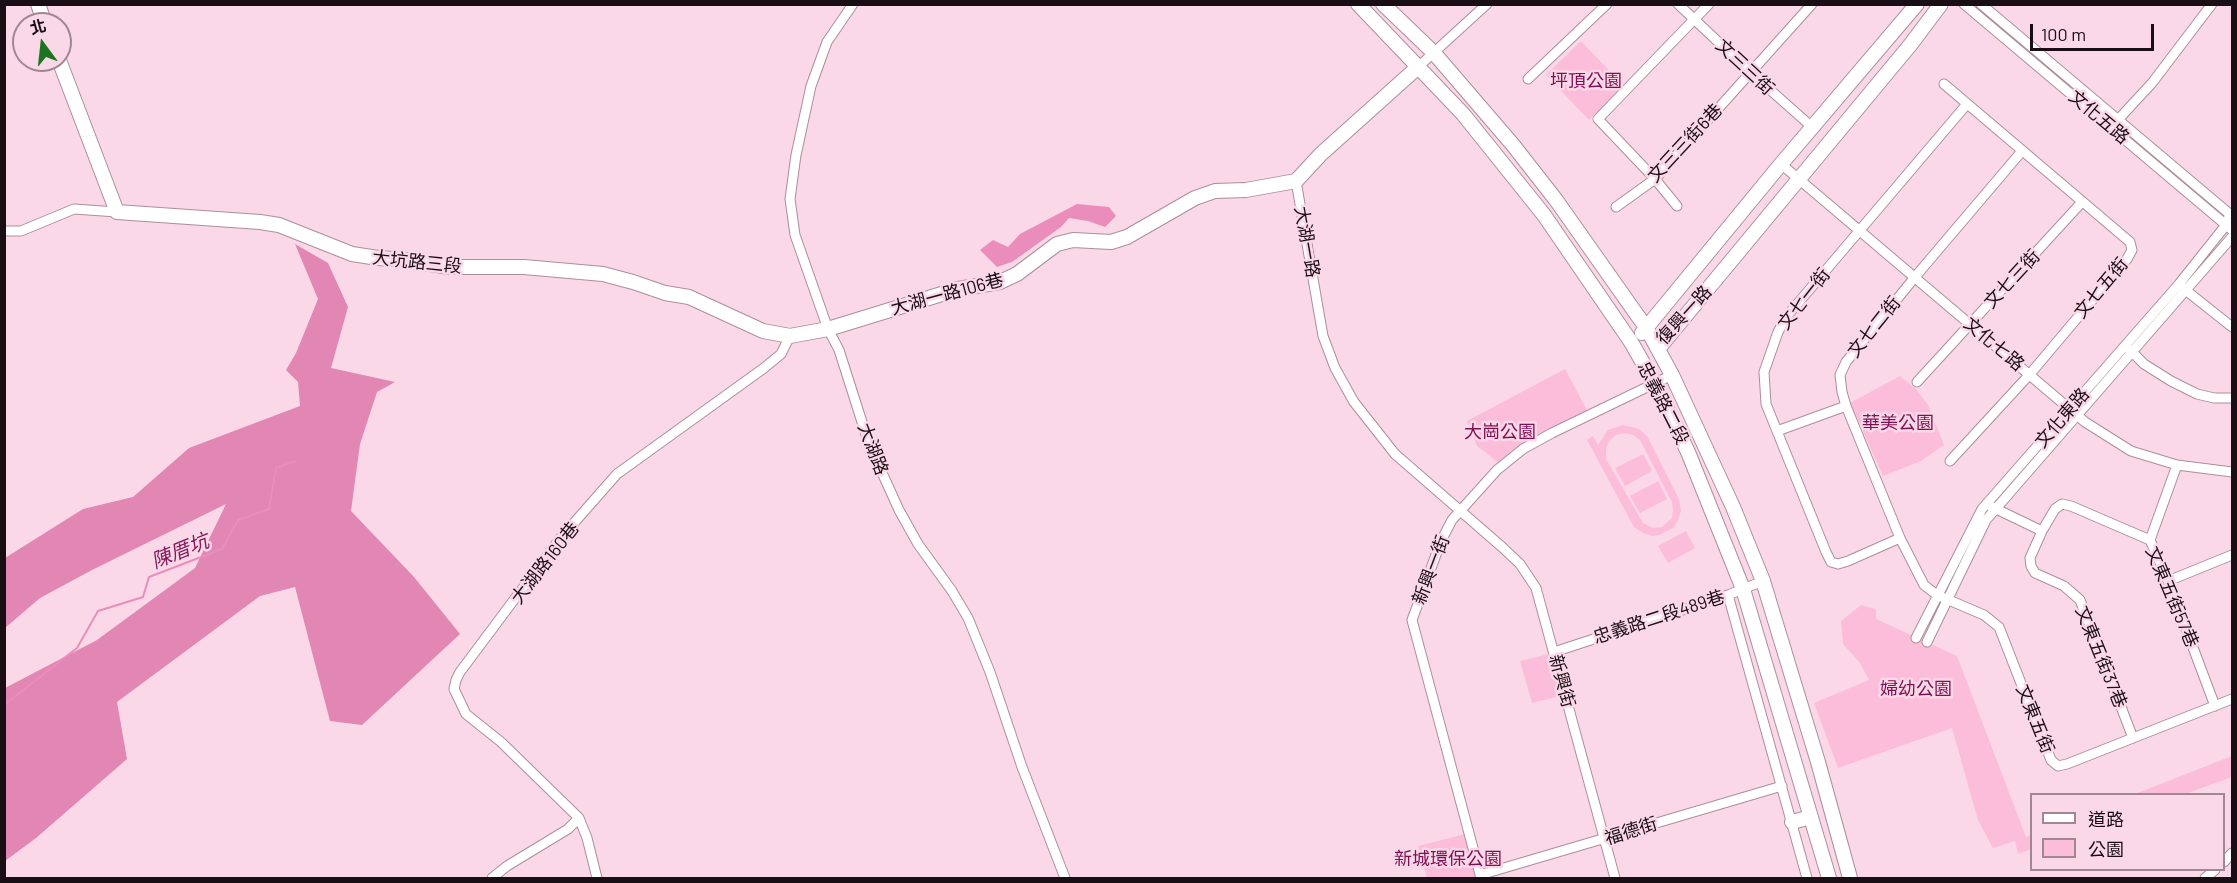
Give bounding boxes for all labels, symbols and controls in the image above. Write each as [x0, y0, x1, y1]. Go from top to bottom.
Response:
north arrow [12, 12, 72, 72]
scale bar [2033, 12, 2158, 50]
text: 北 [28, 15, 48, 37]
text: 100 m [2041, 23, 2086, 45]
street label: 文三三街 [1711, 35, 1779, 99]
park label: 坪頂公園 [1550, 70, 1622, 92]
street label: 文化五路 [2064, 86, 2134, 148]
street label: 文三三街6巷 [1643, 99, 1727, 187]
street label: 大湖一路 [1290, 205, 1324, 279]
street label: 文七三街 [1980, 245, 2044, 313]
street label: 大坑路三段 [371, 247, 463, 277]
street label: 文七五街 [2070, 253, 2132, 323]
street label: 文七一街 [1773, 264, 1835, 334]
street label: 大湖一路106巷 [888, 269, 1006, 319]
street label: 復興一路 [1652, 281, 1716, 349]
street label: 文七二街 [1843, 292, 1905, 362]
street label: 文化七路 [1959, 313, 2029, 375]
street label: 忠義路二段 [1633, 358, 1693, 448]
street label: 文化東路 [2030, 384, 2094, 452]
park label: 華美公園 [1862, 412, 1934, 434]
street label: 大湖路 [853, 420, 893, 478]
park label: 大崗公園 [1464, 421, 1536, 443]
street label: 大湖路160巷 [506, 518, 584, 608]
water label: 陳厝坑 [148, 529, 212, 573]
street label: 新興一街 [1408, 533, 1454, 607]
street label: 文東五街57巷 [2141, 543, 2203, 651]
street label: 忠義路二段489巷 [1591, 586, 1727, 648]
street label: 文東五街37巷 [2071, 603, 2131, 711]
street label: 新興街 [1545, 652, 1579, 710]
park label: 婦幼公園 [1880, 678, 1952, 700]
street label: 文東五街 [2012, 682, 2058, 756]
legend [2030, 793, 2225, 871]
text: 道路 [2088, 808, 2124, 830]
street label: 福德街 [1602, 813, 1660, 849]
text: 公園 [2088, 838, 2124, 860]
park label: 新城環保公園 [1394, 848, 1502, 870]

